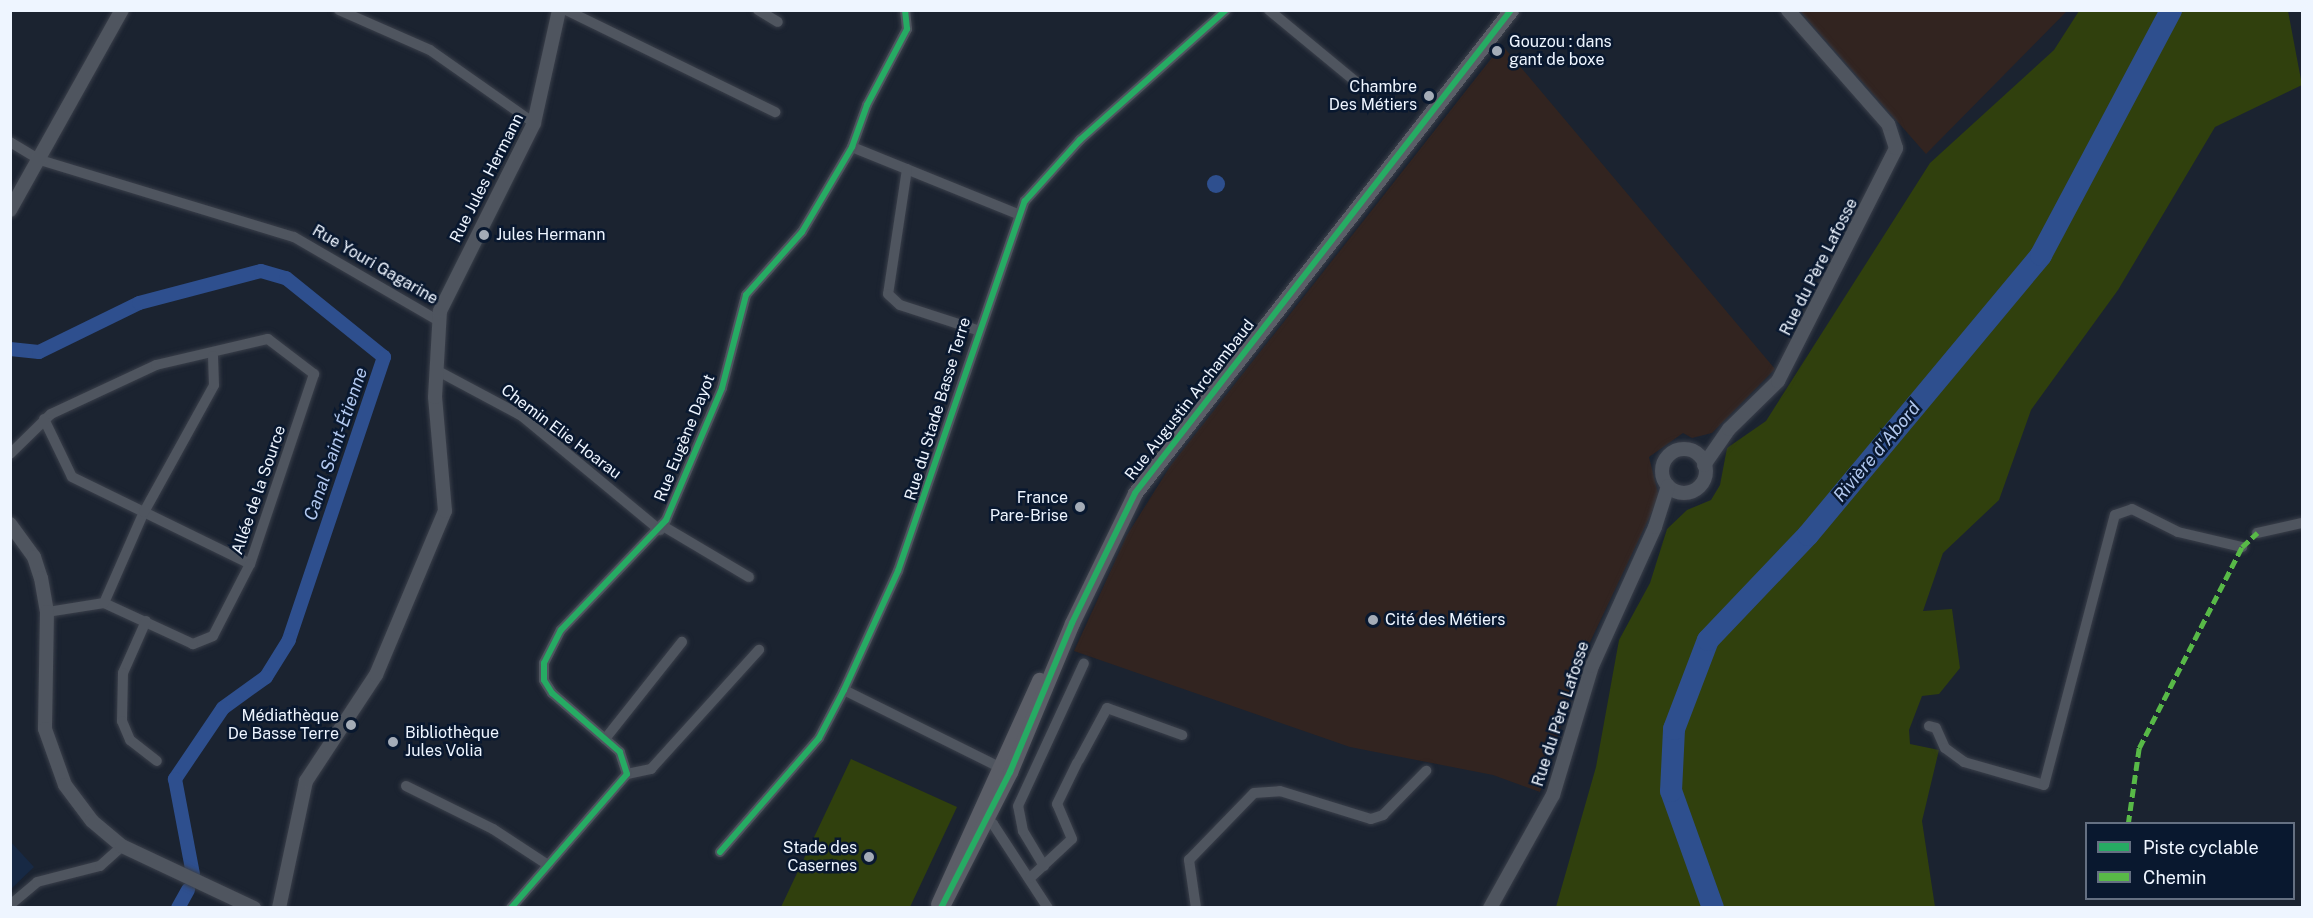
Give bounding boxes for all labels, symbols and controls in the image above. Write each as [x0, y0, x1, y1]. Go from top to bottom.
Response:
place label: Gouzou : dans gant de boxe [1509, 32, 1612, 70]
marker: Gouzou : dans gant de boxe [1490, 44, 1504, 58]
place label: Chambre Des Métiers [1329, 77, 1417, 115]
marker: Chambre Des Métiers [1422, 89, 1436, 103]
street label: Rue Jules Hermann [446, 110, 528, 246]
street label: Rue du Père Lafosse [1776, 195, 1862, 339]
street label: Rue Youri Gagarine [309, 221, 441, 309]
place label: Jules Hermann [496, 225, 606, 245]
marker: Jules Hermann [477, 228, 491, 242]
street label: Rue du Stade Basse Terre [901, 315, 975, 503]
street label: Rue Augustin Archambaud [1121, 316, 1259, 484]
water label: Canal Saint-Étienne [300, 365, 372, 523]
street label: Rue Eugène Dayot [651, 371, 719, 505]
street label: Chemin Elie Hoarau [497, 380, 625, 484]
water label: Rivière d'Abord [1829, 398, 1925, 506]
street label: Allée de la Source [228, 423, 290, 557]
place label: France Pare-Brise [990, 488, 1068, 526]
marker: France Pare-Brise [1073, 500, 1087, 514]
place label: Cité des Métiers [1385, 610, 1506, 630]
marker: Cité des Métiers [1366, 613, 1380, 627]
street label: Rue du Père Lafosse [1528, 639, 1594, 789]
place label: Médiathèque De Basse Terre [227, 706, 339, 744]
marker: Médiathèque De Basse Terre [344, 718, 358, 732]
place label: Bibliothèque Jules Volia [405, 723, 499, 761]
marker: Bibliothèque Jules Volia [386, 735, 400, 749]
legend [2085, 822, 2295, 900]
text: Piste cyclable [2143, 837, 2259, 858]
place label: Stade des Casernes [782, 838, 857, 876]
marker: Stade des Casernes [862, 850, 876, 864]
text: Chemin [2143, 867, 2207, 888]

